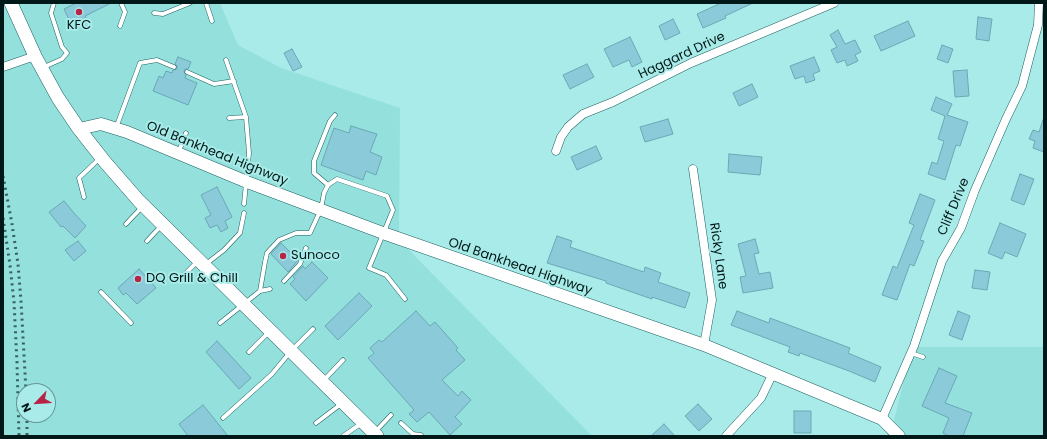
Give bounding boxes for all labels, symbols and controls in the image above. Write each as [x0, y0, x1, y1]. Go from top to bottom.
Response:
marker: KFC [74, 7, 84, 17]
place label: KFC [67, 18, 91, 34]
street label: Haggard Drive [636, 29, 728, 83]
street label: Old Bankhead Highway [144, 118, 290, 190]
street label: Cliff Drive [935, 176, 973, 238]
street label: Ricky Lane [706, 222, 730, 290]
street label: Old Bankhead Highway [446, 235, 594, 299]
place label: Sunoco [291, 248, 340, 264]
marker: Sunoco [278, 251, 288, 261]
place label: DQ Grill & Chill [146, 271, 238, 287]
marker: DQ Grill & Chill [133, 274, 143, 284]
north arrow [16, 383, 56, 423]
text: N [17, 401, 35, 415]

